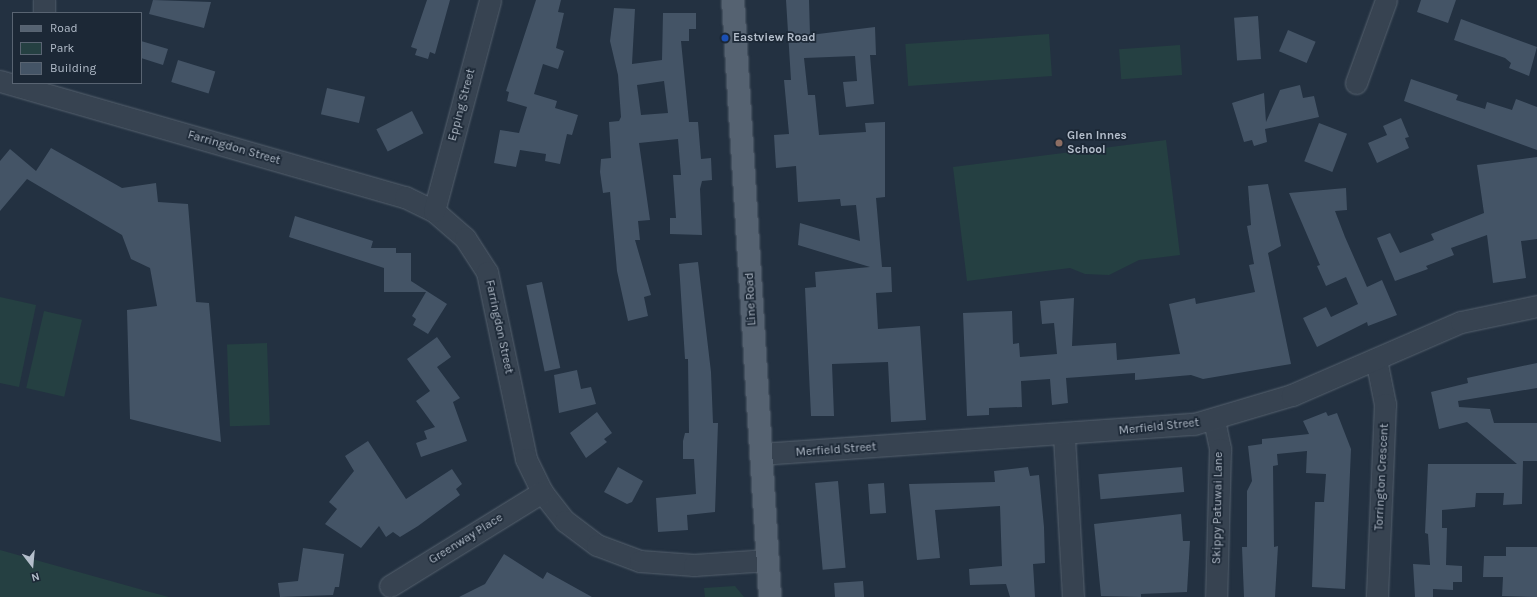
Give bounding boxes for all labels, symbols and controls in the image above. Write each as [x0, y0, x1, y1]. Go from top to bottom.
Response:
legend [12, 12, 142, 84]
text: Road [50, 21, 78, 35]
place label: Eastview Road [733, 31, 816, 45]
marker: Eastview Road [720, 33, 730, 43]
text: Park [50, 41, 74, 55]
text: Building [50, 61, 96, 75]
street label: Epping Street [445, 67, 479, 143]
street label: Farringdon Street [186, 128, 282, 168]
place label: Glen Innes School [1067, 129, 1127, 157]
marker: Glen Innes School [1054, 138, 1064, 148]
street label: Line Road [742, 272, 760, 326]
street label: Farringdon Street [482, 279, 516, 375]
street label: Merfield Street [1118, 416, 1200, 438]
street label: Torrington Crescent [1372, 423, 1392, 531]
street label: Merfield Street [795, 440, 877, 460]
street label: Skippy Patuwai Lane [1210, 452, 1226, 564]
street label: Greenway Place [426, 511, 506, 567]
north arrow [12, 545, 52, 585]
text: N [30, 570, 41, 584]

